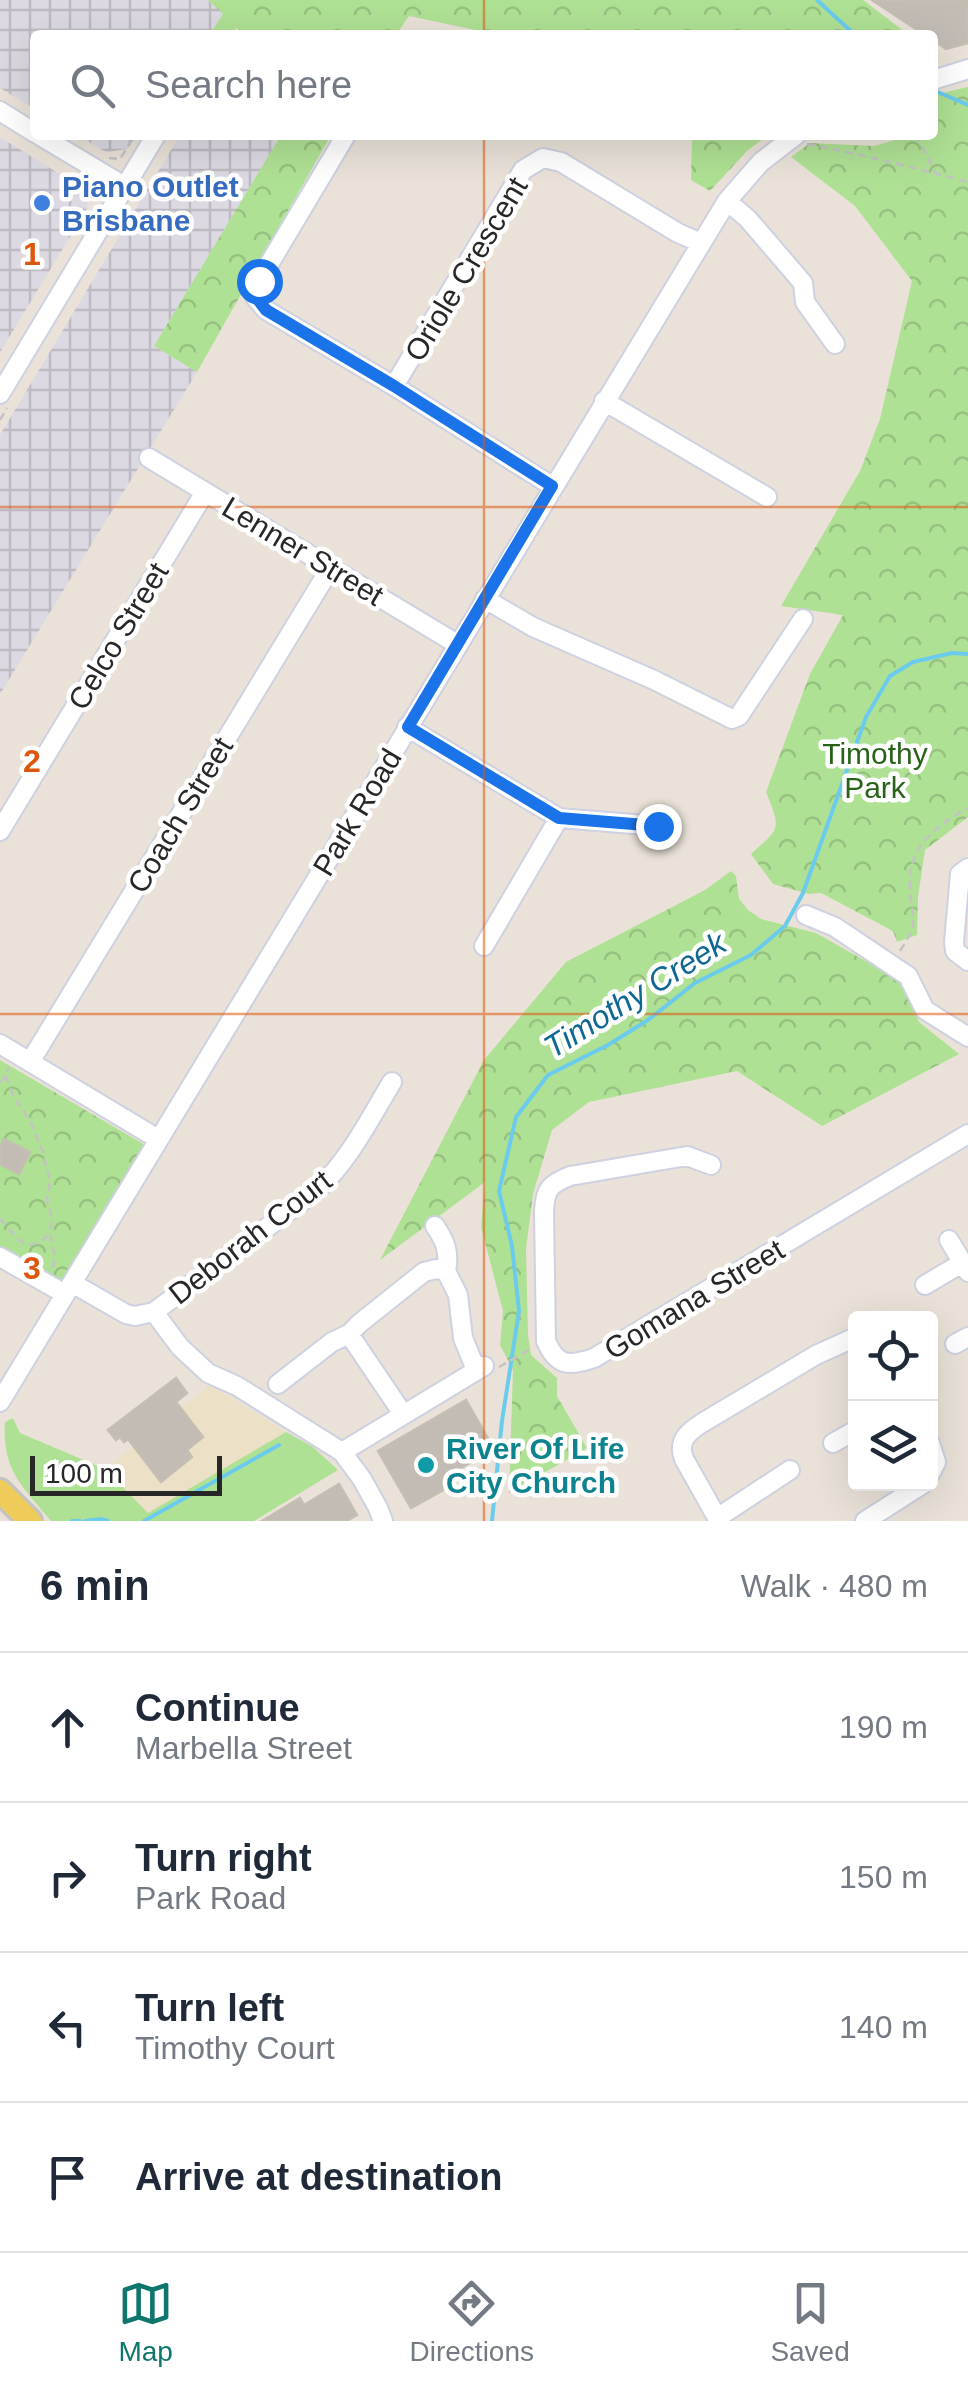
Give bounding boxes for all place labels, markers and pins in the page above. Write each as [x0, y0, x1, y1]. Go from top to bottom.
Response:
place label: Piano Outlet Brisbane [62, 170, 239, 237]
marker: Piano Outlet Brisbane [31, 192, 53, 214]
place label: River Of Life City Church [446, 1432, 624, 1499]
marker: River Of Life City Church [415, 1454, 437, 1476]

